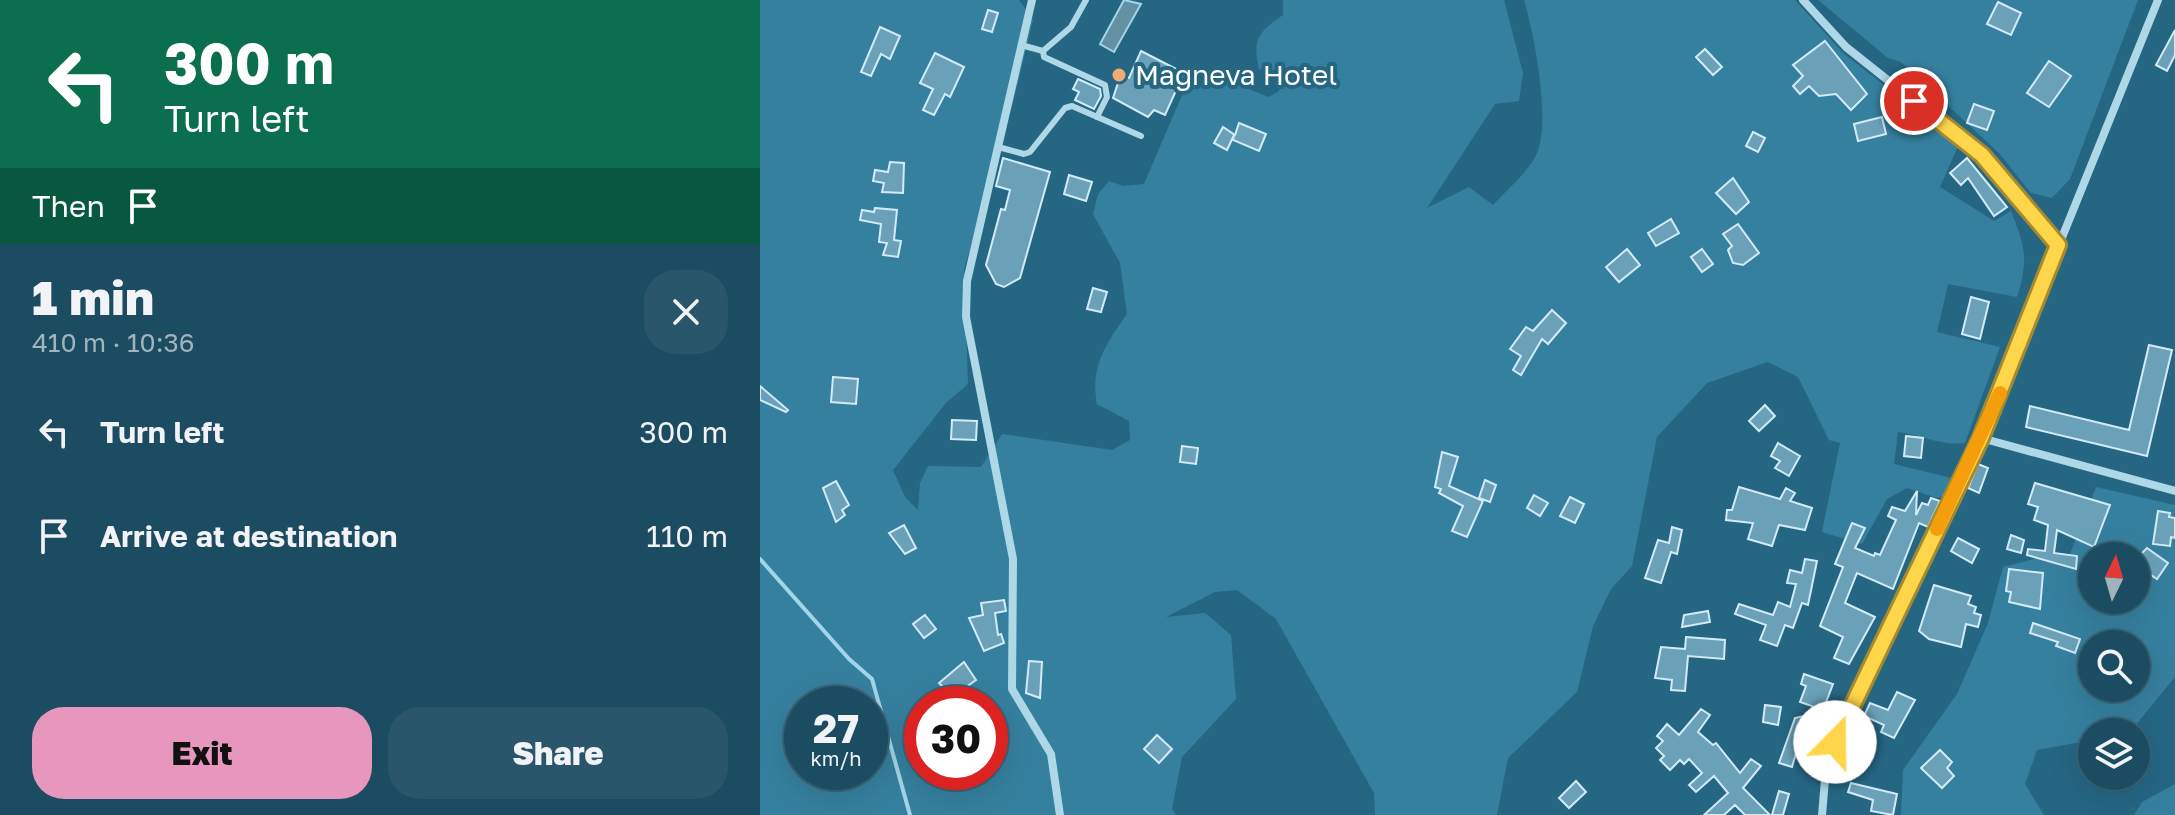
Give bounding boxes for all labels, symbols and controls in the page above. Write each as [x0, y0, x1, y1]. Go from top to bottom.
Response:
text: 300 m [164, 29, 334, 96]
icon: left [32, 32, 136, 136]
place label: Magneva Hotel [1135, 58, 1337, 91]
marker: Magneva Hotel [1110, 66, 1128, 84]
pin [1880, 67, 1948, 135]
icon: arrive [1892, 79, 1936, 123]
text: Turn left [164, 97, 310, 140]
icon: arrive [121, 184, 165, 228]
text: Then [32, 188, 105, 224]
text: 1 min [32, 268, 154, 326]
button: close [644, 270, 728, 354]
text: 410 m · 10:36 [32, 327, 194, 358]
icon: left [32, 410, 76, 454]
text: Turn left [100, 414, 225, 450]
text: 300 m [639, 414, 728, 450]
icon: arrive [32, 514, 76, 558]
text: Arrive at destination [100, 518, 397, 554]
text: 110 m [646, 518, 728, 554]
north arrow [2078, 542, 2150, 614]
map controls [2078, 542, 2150, 790]
button: search [2078, 630, 2150, 702]
speed limit sign: 30 [904, 686, 1008, 790]
position arrow [1793, 700, 1877, 784]
text: 27 [813, 704, 859, 752]
button: Exit [32, 707, 372, 799]
button: Share [388, 707, 728, 799]
button: layers [2078, 718, 2150, 790]
text: km/h [811, 746, 861, 770]

